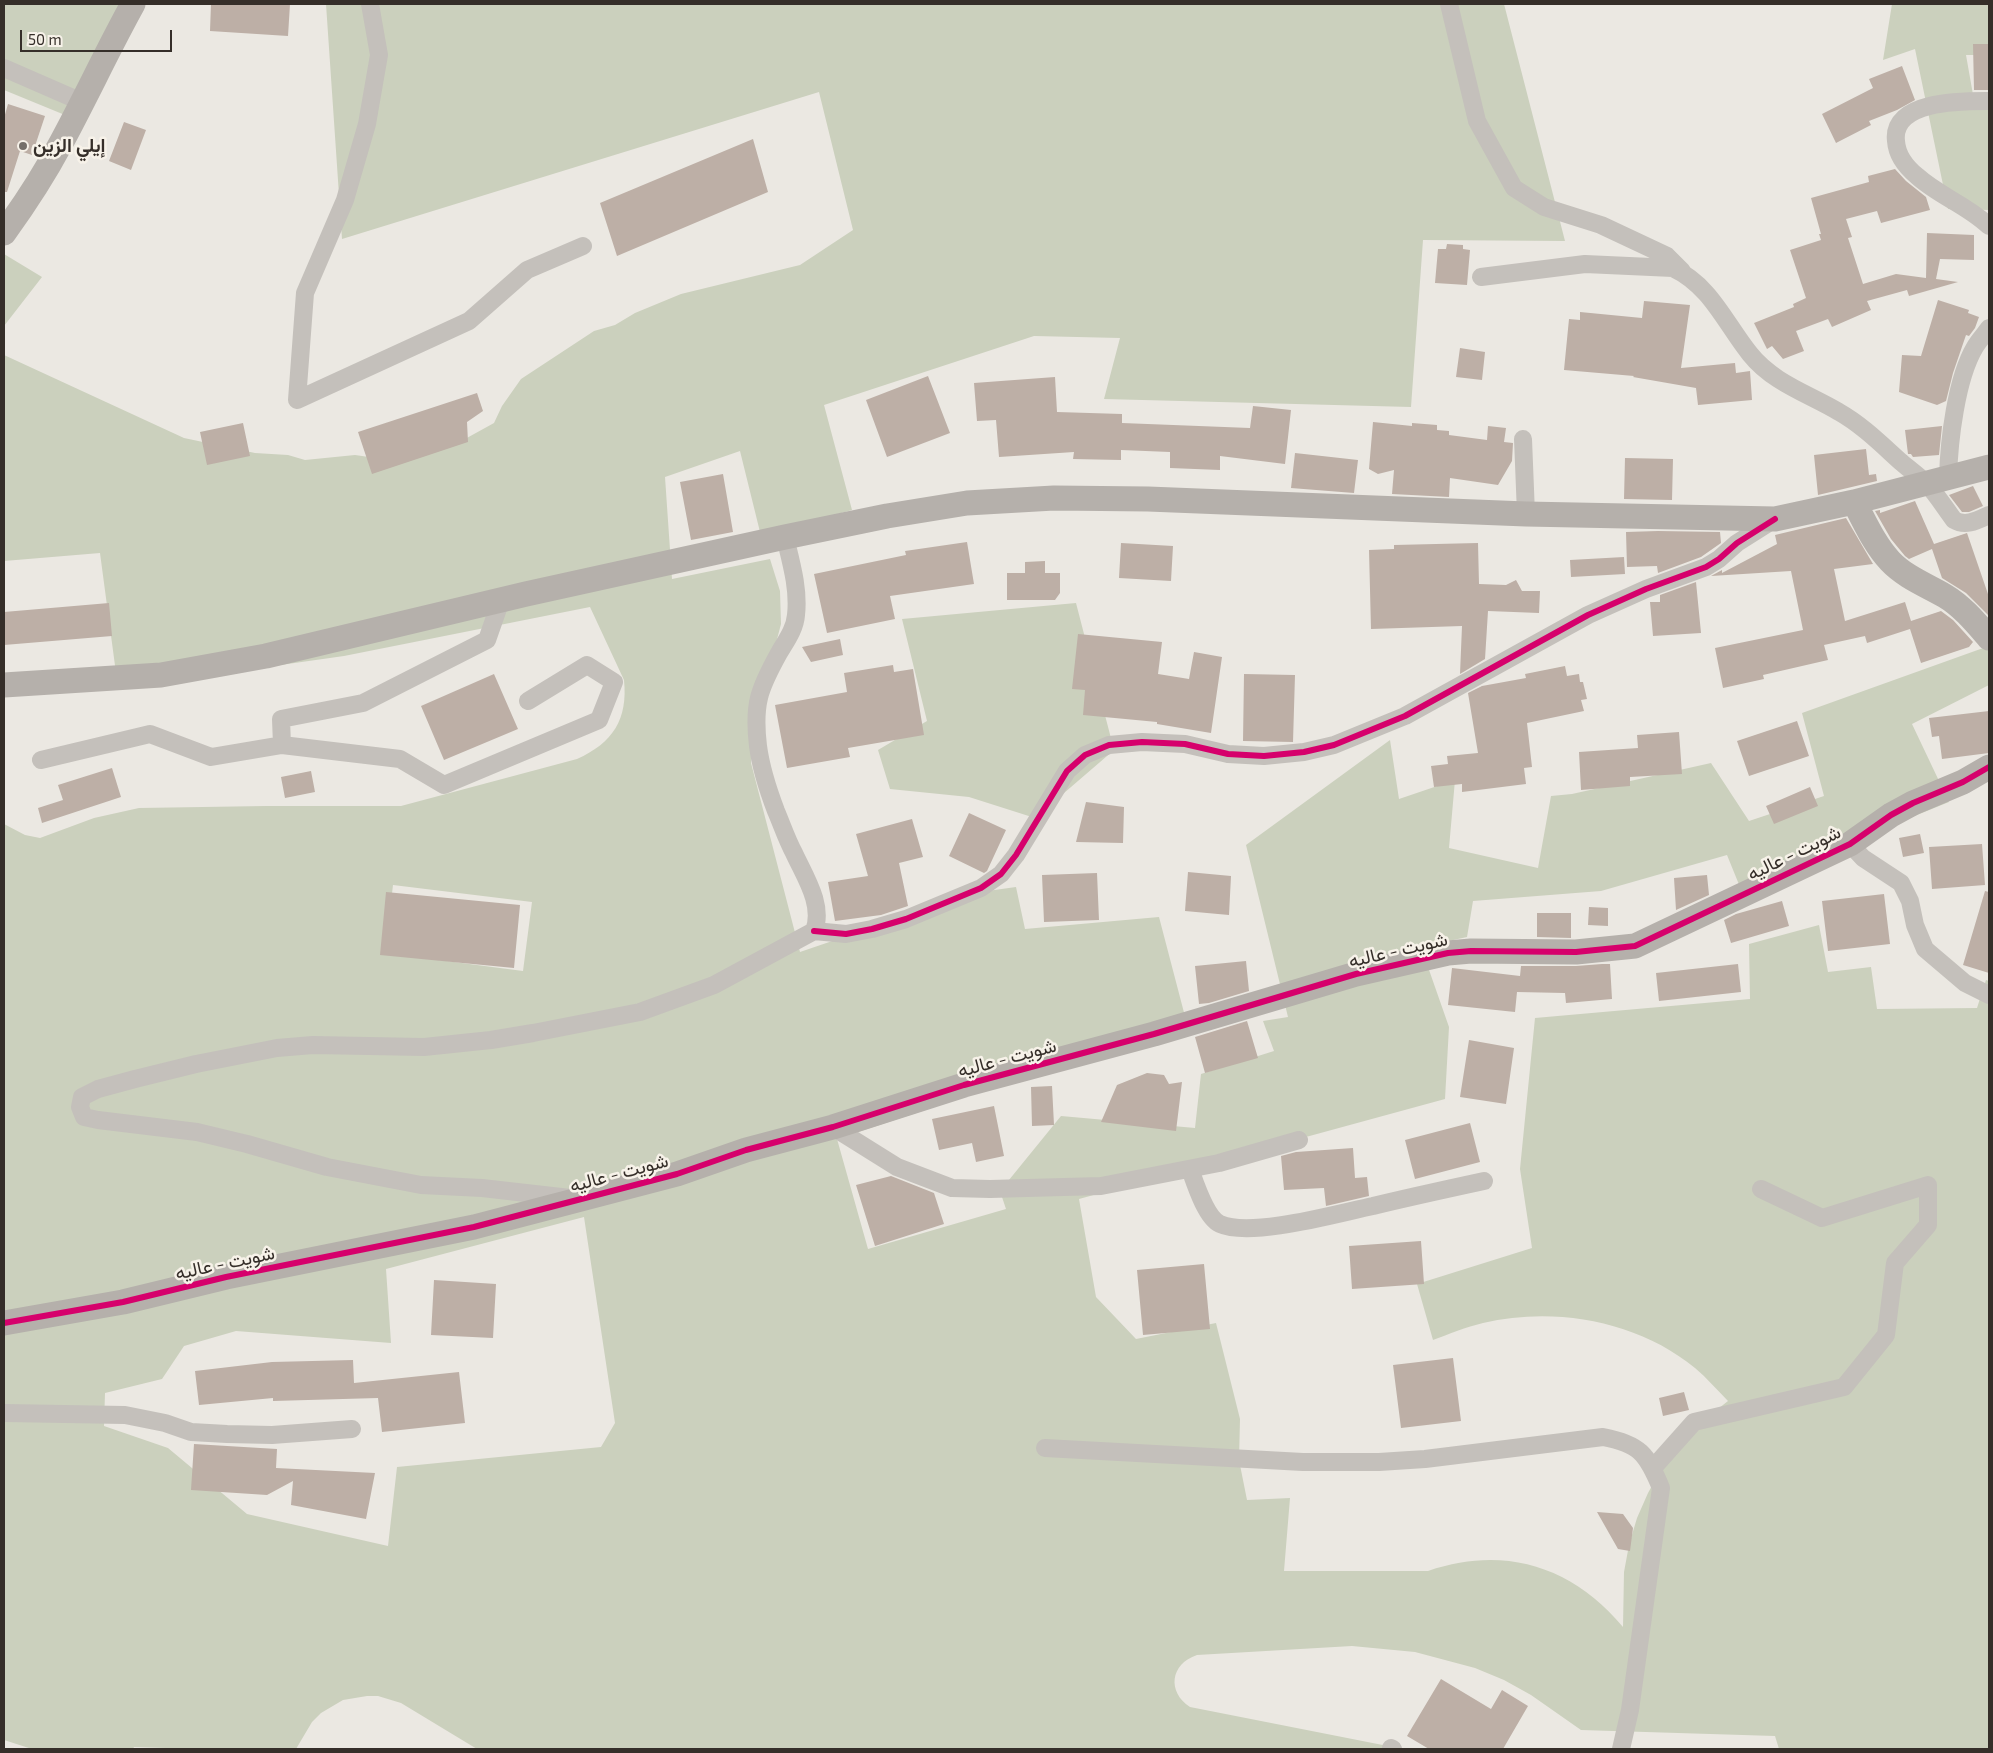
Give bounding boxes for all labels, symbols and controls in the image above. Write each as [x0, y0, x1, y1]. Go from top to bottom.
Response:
scale bar [22, 20, 175, 52]
text: 50 m [28, 30, 62, 48]
place label: إيلي الزين [33, 135, 106, 157]
marker: إيلي الزين [17, 140, 29, 152]
street label: شويت - عاليه [1744, 821, 1844, 885]
street label: شويت - عاليه [1346, 928, 1450, 972]
street label: شويت - عاليه [955, 1034, 1059, 1082]
street label: شويت - عاليه [567, 1149, 671, 1197]
street label: شويت - عاليه [173, 1241, 277, 1285]

